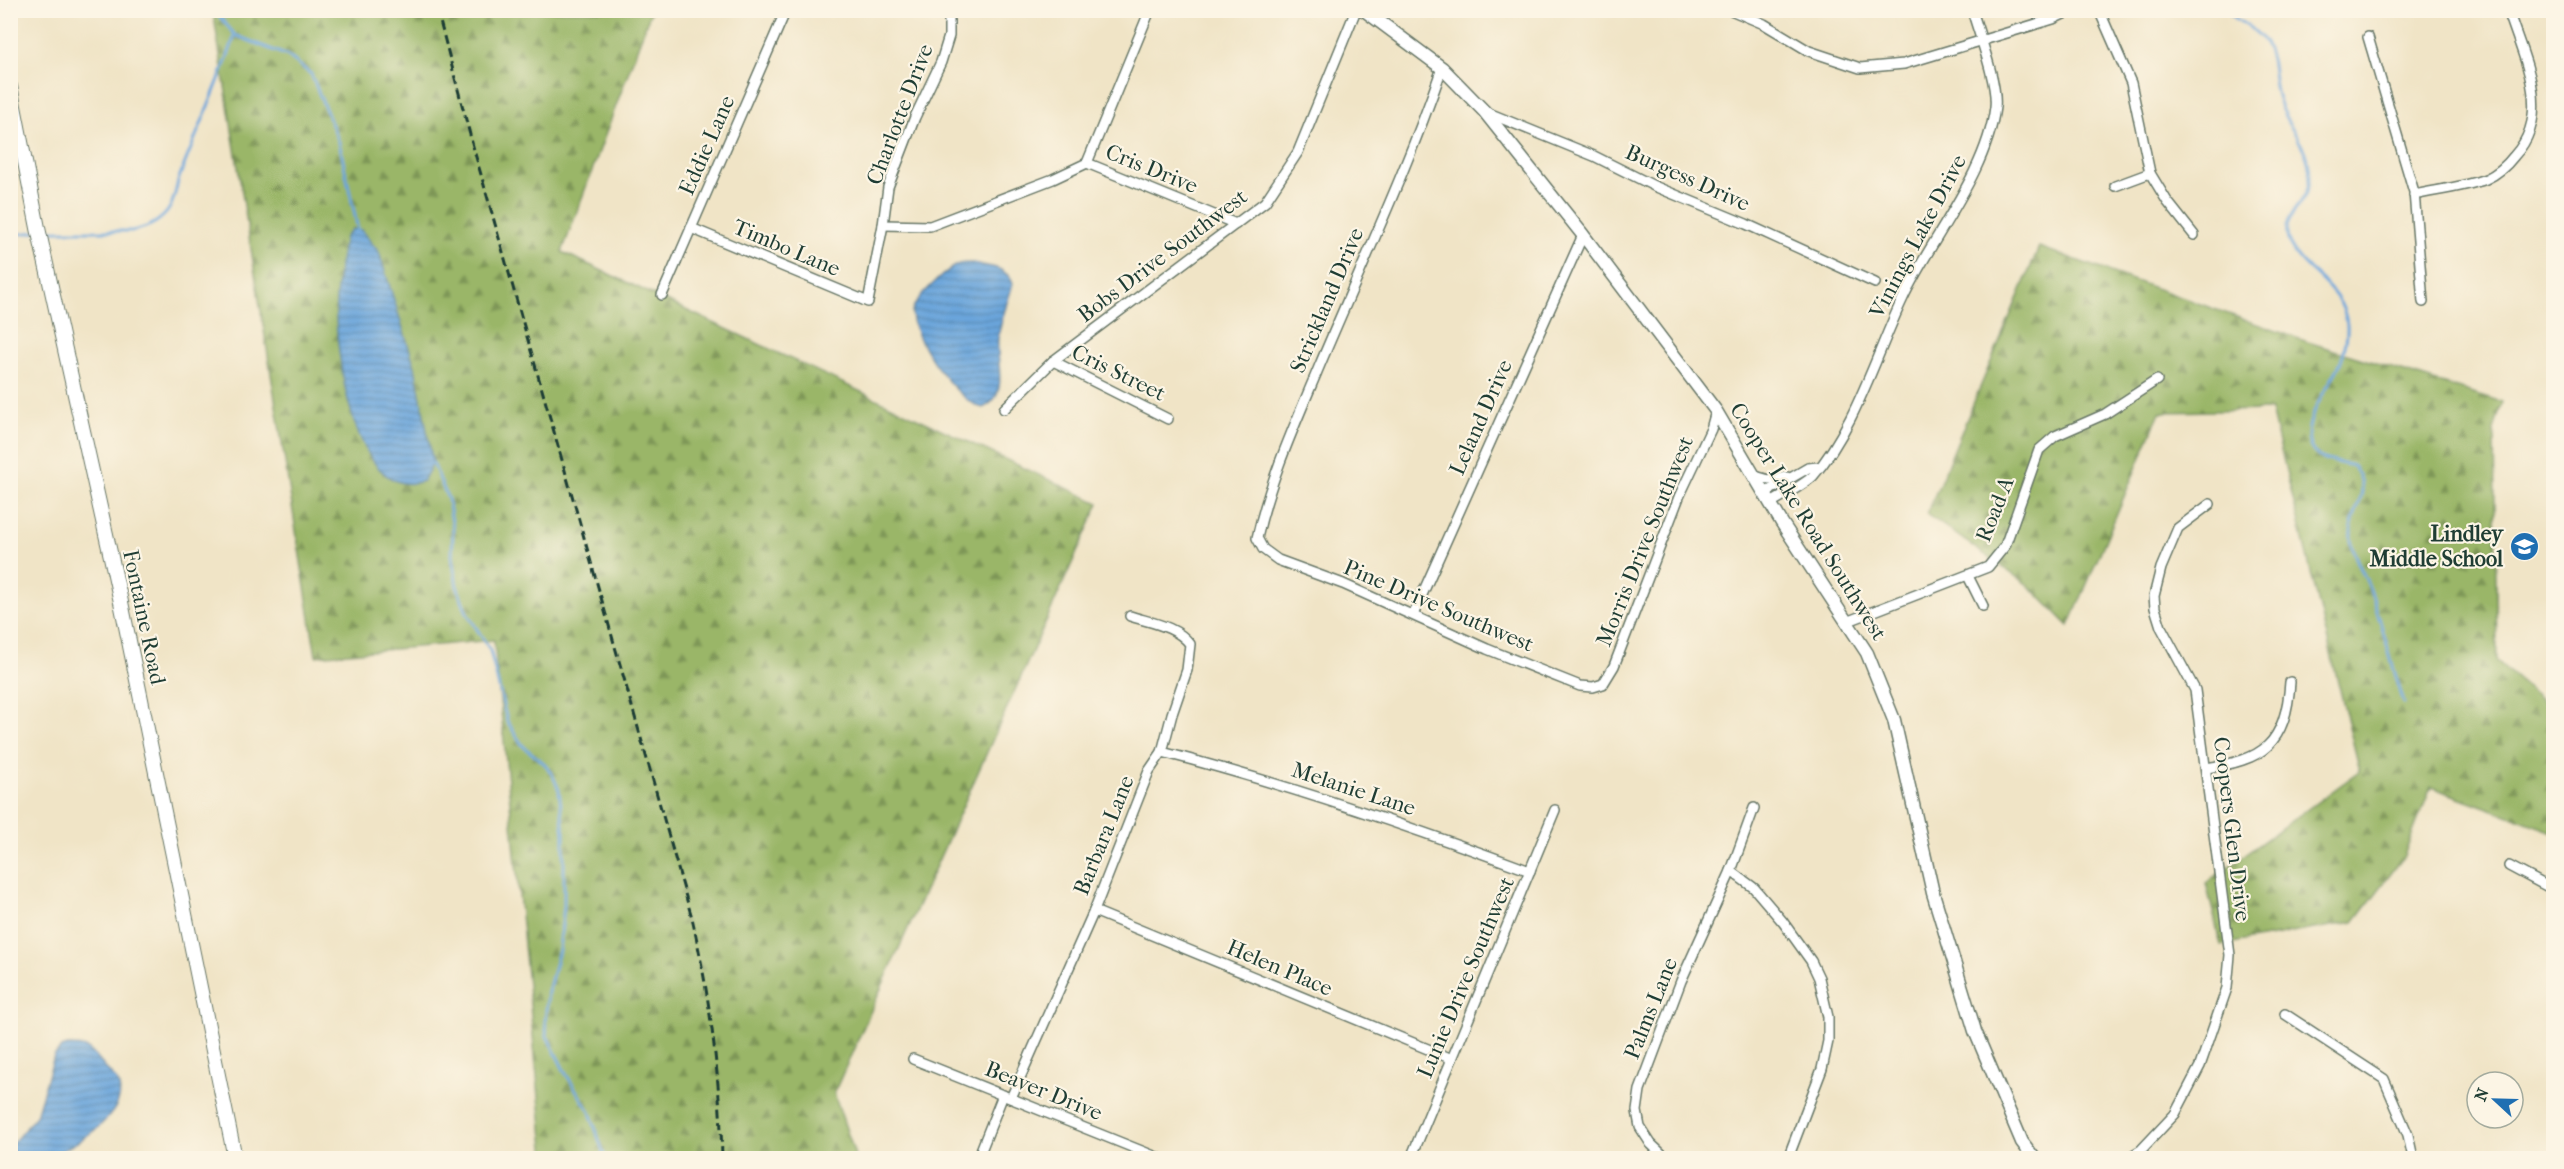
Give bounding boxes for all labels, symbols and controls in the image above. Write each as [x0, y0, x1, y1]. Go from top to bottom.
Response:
street label: Charlotte Drive [861, 40, 939, 188]
street label: Eddie Lane [673, 91, 740, 199]
street label: Cris Drive [1102, 139, 1202, 199]
street label: Burgess Drive [1621, 139, 1754, 217]
street label: Vinings Lake Drive [1863, 150, 1972, 323]
street label: Bobs Drive Southwest [1073, 184, 1253, 328]
street label: Timbo Lane [729, 214, 844, 282]
street label: Strickland Drive [1285, 224, 1369, 377]
street label: Cris Street [1067, 339, 1170, 407]
street label: Leland Drive [1444, 356, 1518, 479]
street label: Cooper Lake Road Southwest [1724, 398, 1892, 645]
street label: Morris Drive Southwest [1591, 432, 1699, 650]
street label: Road A [1970, 472, 2020, 546]
place label: Lindley Middle School [2369, 521, 2504, 572]
school or university icon: Lindley Middle School [2508, 530, 2540, 562]
street label: Fontaine Road [117, 547, 171, 688]
street label: Pine Drive Southwest [1340, 554, 1538, 658]
street label: Coopers Glen Drive [2208, 735, 2256, 923]
street label: Melanie Lane [1288, 757, 1419, 821]
street label: Barbara Lane [1068, 772, 1140, 899]
street label: Lunie Drive Southwest [1412, 873, 1520, 1082]
street label: Helen Place [1223, 934, 1336, 1002]
street label: Palms Lane [1619, 954, 1683, 1063]
street label: Beaver Drive [981, 1056, 1106, 1126]
north arrow [2465, 1070, 2525, 1130]
text: N [2470, 1085, 2493, 1104]

